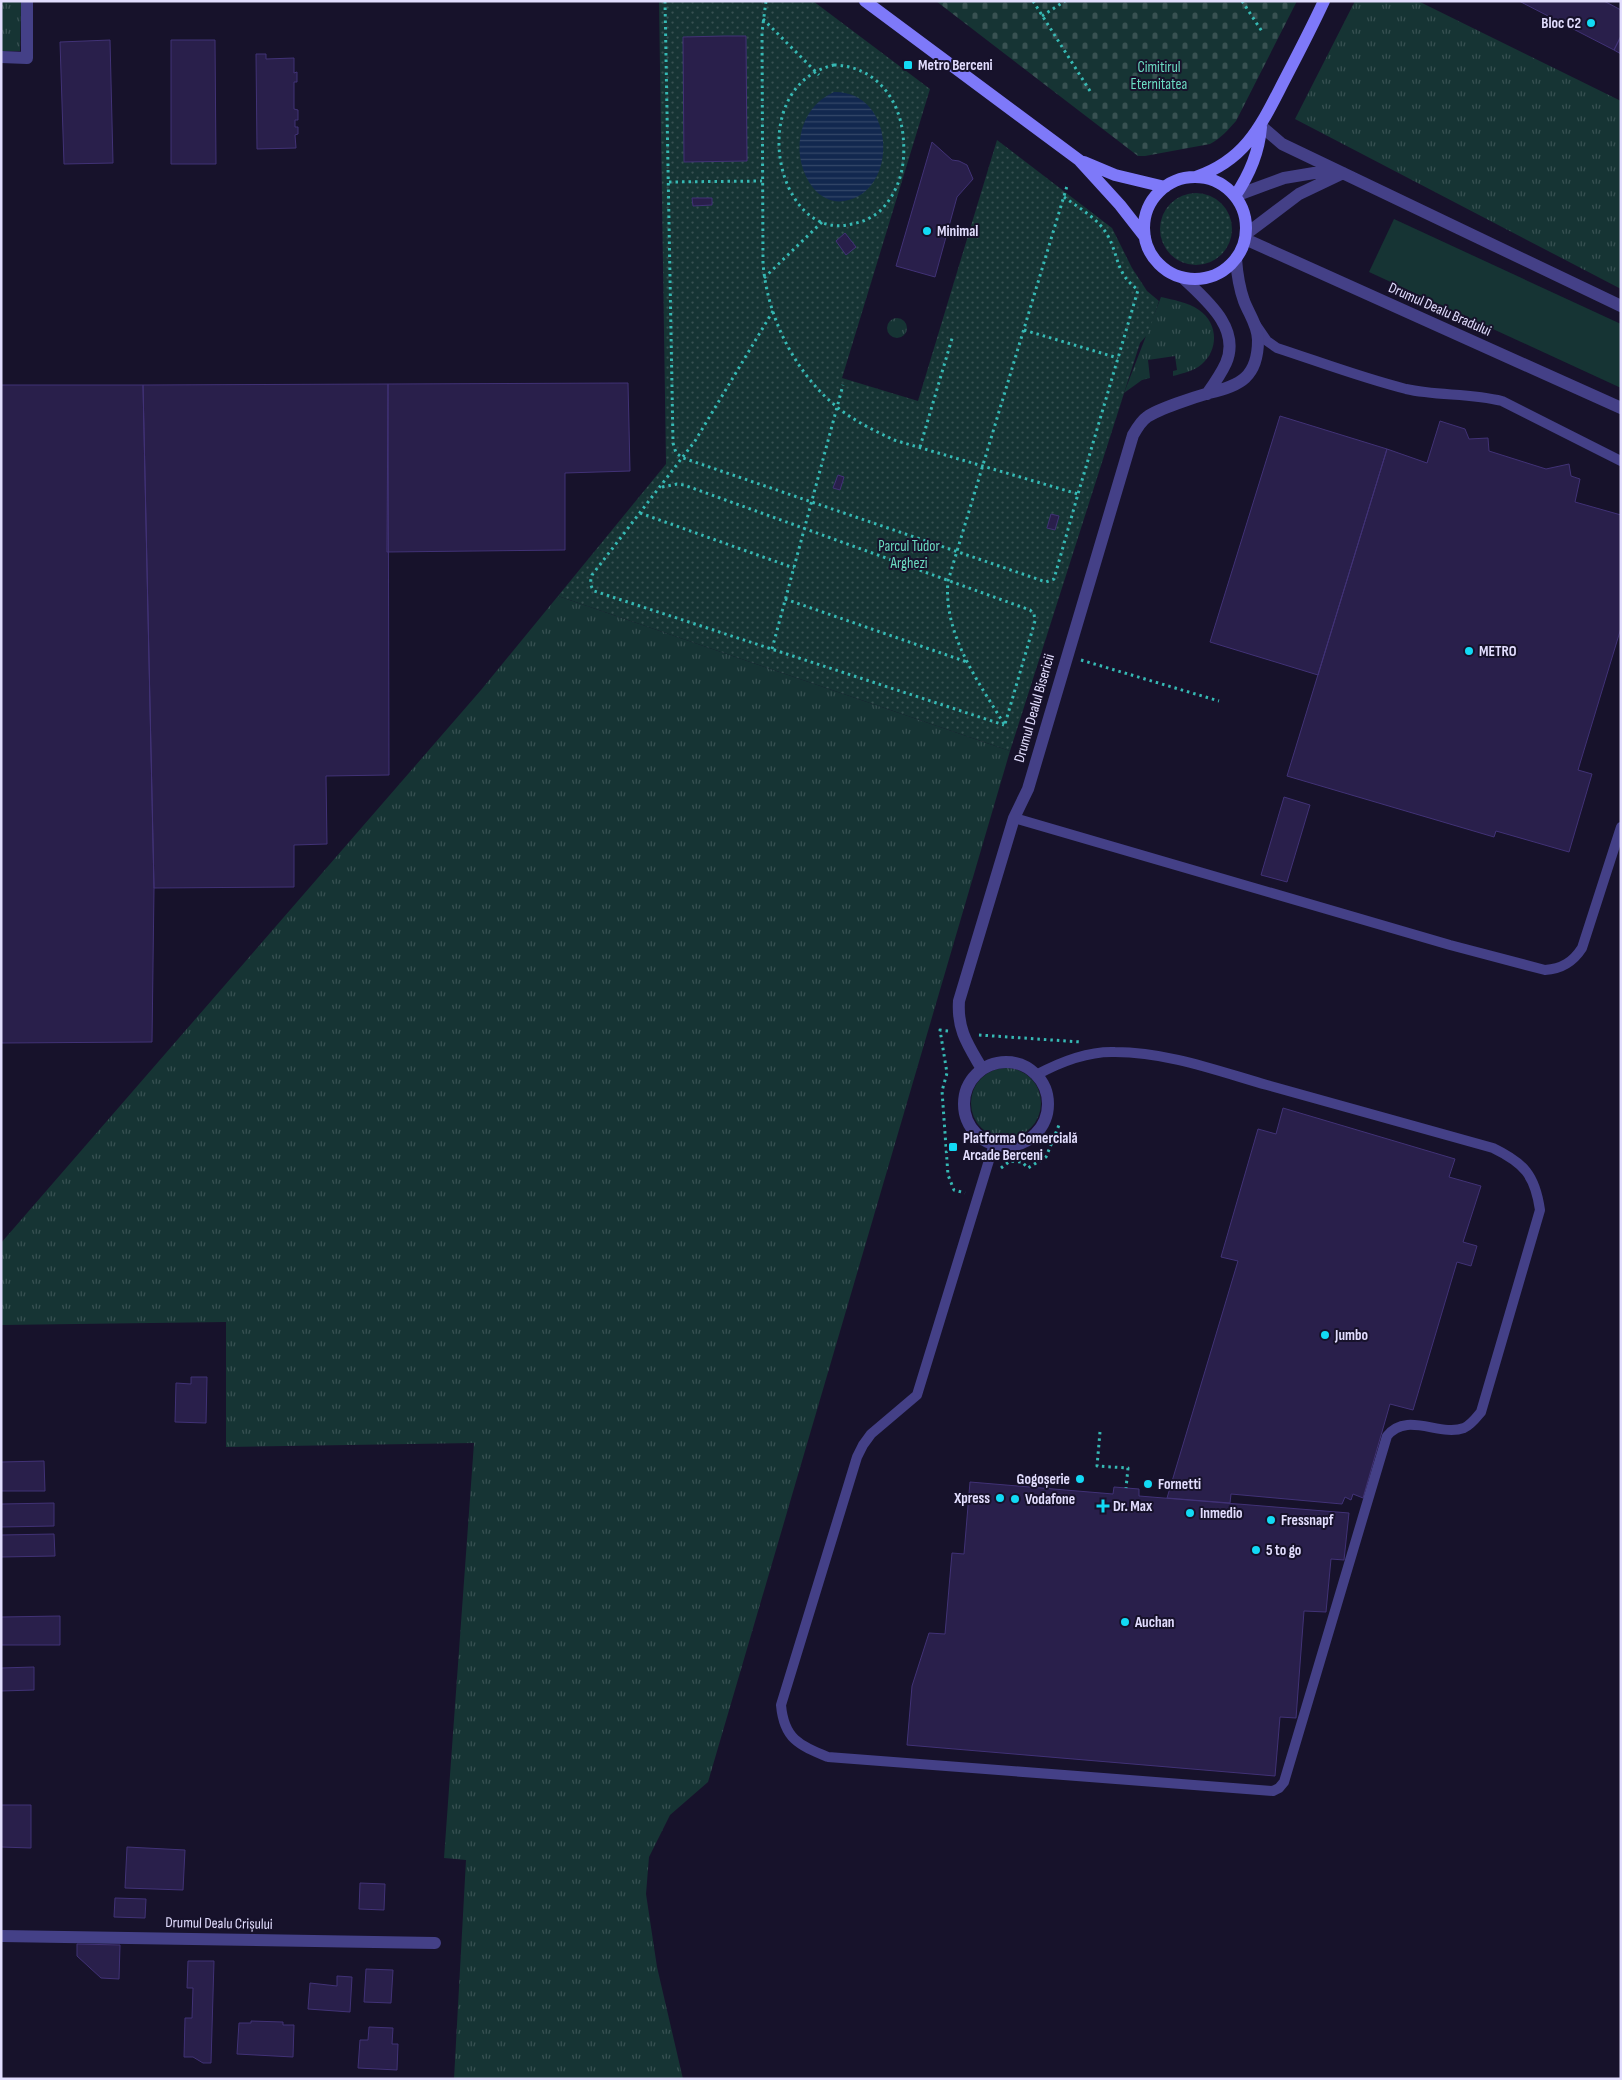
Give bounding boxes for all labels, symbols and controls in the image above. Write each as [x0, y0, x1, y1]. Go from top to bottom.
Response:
place label: Bloc C2 [1541, 14, 1581, 33]
marker: Bloc C2 [1585, 17, 1597, 29]
place label: Metro Berceni [918, 56, 993, 75]
park label: Cimitirul Eternitatea [1131, 58, 1188, 94]
marker: Metro Berceni [902, 59, 914, 71]
place label: Minimal [937, 222, 978, 241]
marker: Minimal [921, 225, 933, 237]
street label: Drumul Dealu Bradului [1385, 278, 1494, 341]
park label: Parcul Tudor Arghezi [878, 537, 940, 573]
place label: METRO [1479, 642, 1517, 661]
marker: METRO [1463, 645, 1475, 657]
street label: Drumul Dealul Bisericii [1010, 651, 1059, 765]
place label: Platforma Comercială Arcade Berceni [962, 1129, 1078, 1165]
marker: Platforma Comercială Arcade Berceni [947, 1141, 959, 1153]
place label: Jumbo [1334, 1326, 1368, 1345]
marker: Jumbo [1319, 1329, 1331, 1341]
place label: Gogoșerie [1017, 1470, 1070, 1489]
marker: Gogoșerie [1074, 1473, 1086, 1485]
place label: Fornetti [1158, 1475, 1201, 1494]
marker: Fornetti [1142, 1478, 1154, 1490]
place label: Xpress [953, 1489, 990, 1508]
place label: Vodafone [1025, 1490, 1075, 1509]
marker: Xpress [994, 1492, 1006, 1504]
marker: Vodafone [1009, 1493, 1021, 1505]
place label: Dr. Max [1113, 1497, 1153, 1516]
marker: Dr. Max [1097, 1500, 1109, 1512]
place label: Inmedio [1200, 1504, 1243, 1523]
marker: Inmedio [1184, 1507, 1196, 1519]
place label: Fressnapf [1281, 1511, 1334, 1530]
marker: Fressnapf [1265, 1514, 1277, 1526]
place label: 5 to go [1266, 1541, 1301, 1560]
marker: 5 to go [1250, 1544, 1262, 1556]
place label: Auchan [1134, 1613, 1174, 1632]
marker: Auchan [1119, 1616, 1131, 1628]
street label: Drumul Dealu Crișului [165, 1913, 273, 1934]

